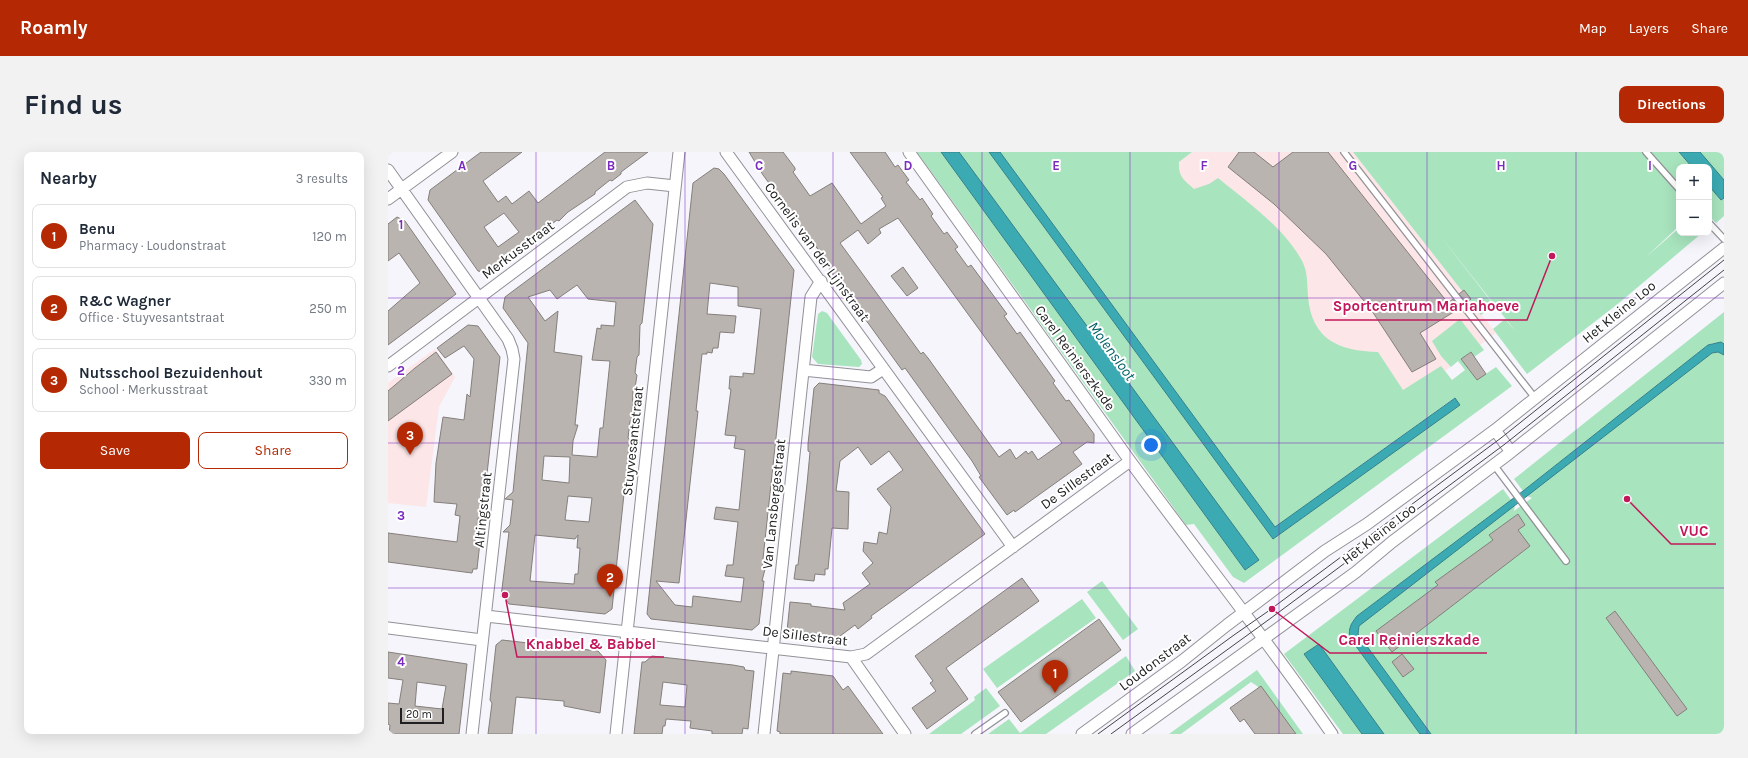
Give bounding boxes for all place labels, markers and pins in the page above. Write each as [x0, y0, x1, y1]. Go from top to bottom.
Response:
callout: Sportcentrum Mariahoeve [1325, 293, 1527, 320]
pin: 3 [397, 422, 423, 455]
callout: VUC [1671, 517, 1716, 544]
pin: 2 [597, 564, 623, 597]
callout: Carel Reinierszkade [1330, 626, 1487, 653]
callout: Knabbel & Babbel [517, 630, 664, 657]
pin: 1 [1042, 660, 1068, 693]

